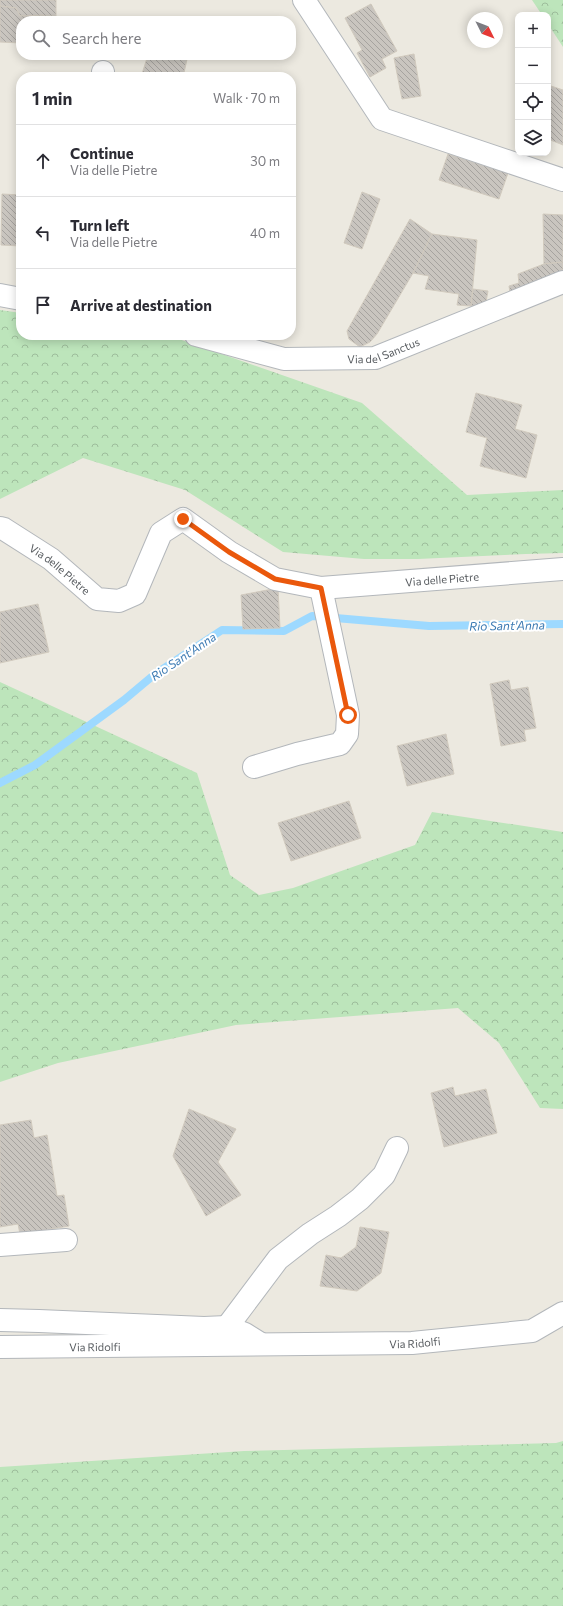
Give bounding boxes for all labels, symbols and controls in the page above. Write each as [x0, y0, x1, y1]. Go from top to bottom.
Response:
north arrow [467, 12, 503, 48]
map controls [515, 12, 551, 156]
button: + [515, 12, 551, 48]
search box [16, 16, 296, 60]
icon: search [30, 27, 52, 49]
text: Search here [62, 29, 141, 47]
button: − [515, 48, 551, 84]
button: locate [515, 84, 551, 120]
text: 1 min [32, 88, 72, 109]
text: Walk · 70 m [213, 90, 280, 106]
button: layers [515, 120, 551, 156]
text: Continue [70, 144, 134, 162]
icon: ahead [32, 150, 54, 172]
text: 30 m [250, 153, 280, 169]
text: Via delle Pietre [70, 162, 157, 178]
text: Turn left [70, 216, 129, 234]
icon: left [32, 222, 54, 244]
text: 40 m [250, 225, 280, 241]
text: Via delle Pietre [70, 234, 157, 250]
icon: arrive [32, 294, 54, 316]
text: Arrive at destination [70, 296, 212, 314]
street label: Via del Sanctus [347, 334, 421, 365]
route end [174, 510, 192, 528]
street label: Via delle Pietre [27, 541, 93, 597]
street label: Via delle Pietre [405, 569, 480, 588]
water label: Rio Sant'Anna [469, 617, 545, 633]
water label: Rio Sant'Anna [148, 629, 218, 683]
route start [339, 706, 357, 724]
street label: Via Ridolfi [389, 1334, 441, 1350]
street label: Via Ridolfi [69, 1339, 121, 1353]

